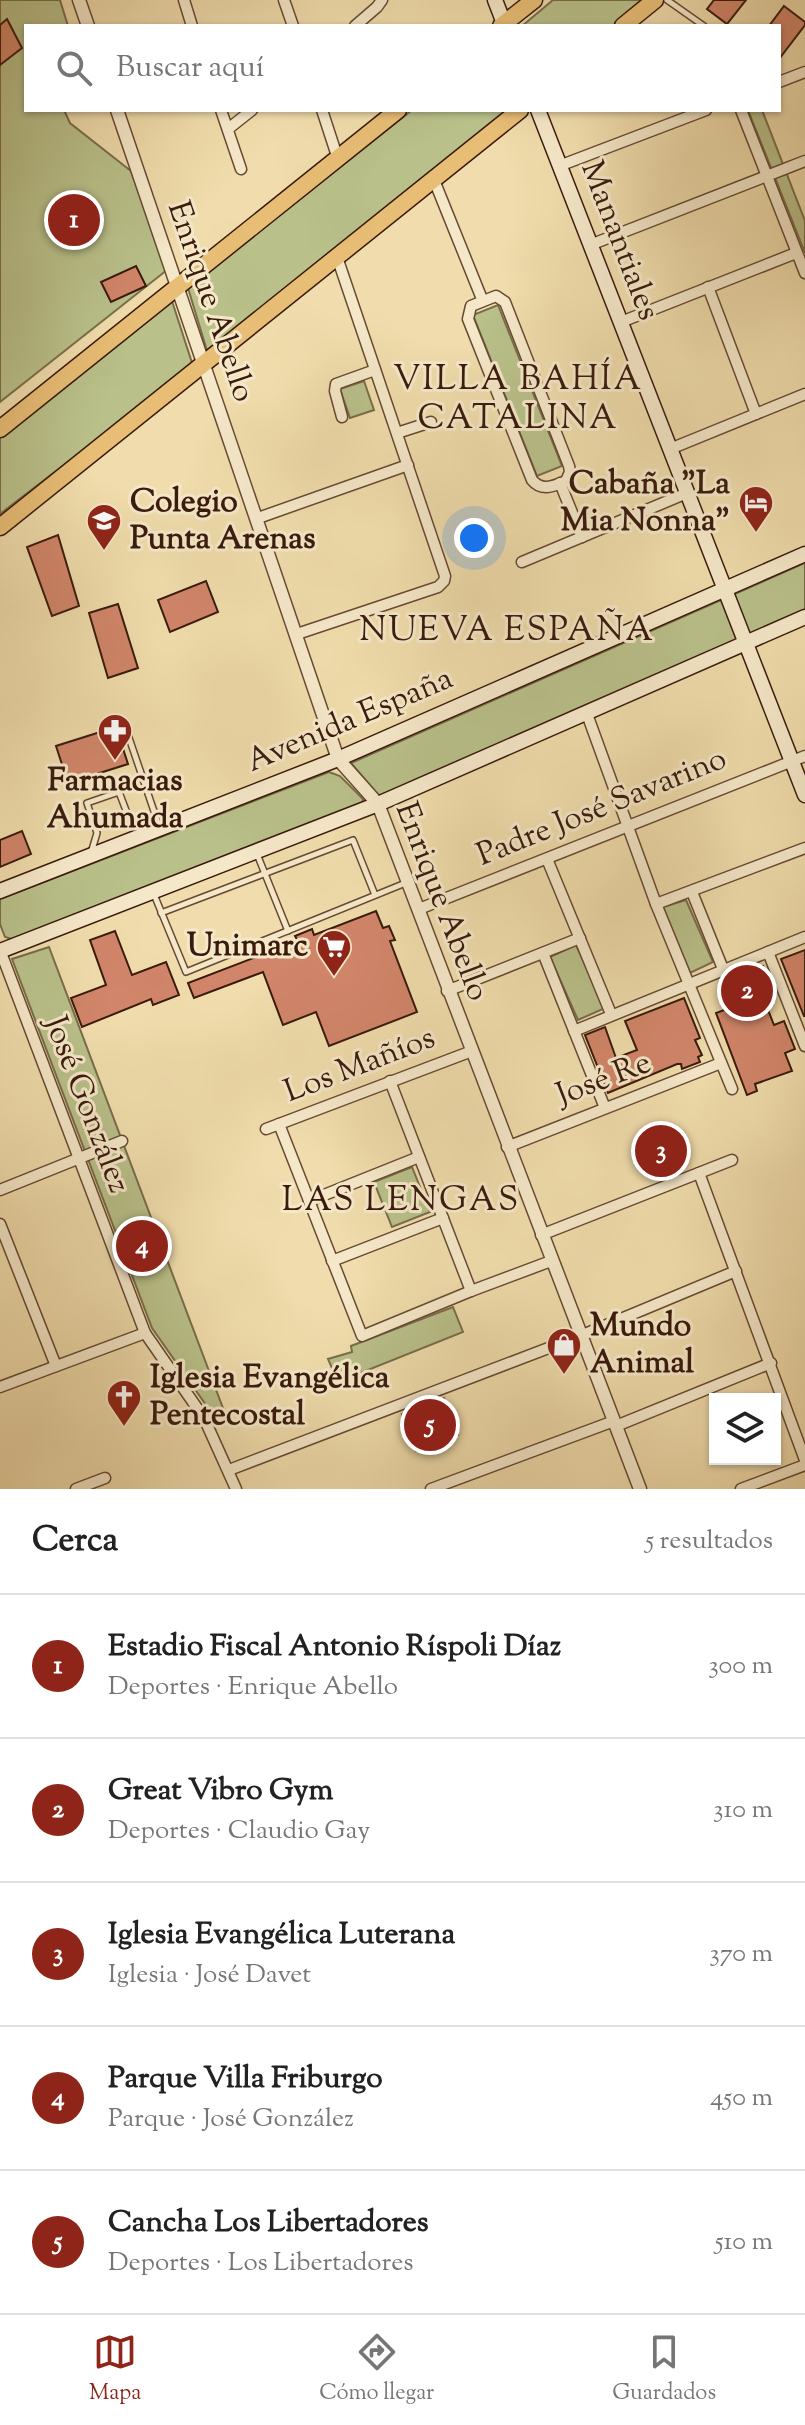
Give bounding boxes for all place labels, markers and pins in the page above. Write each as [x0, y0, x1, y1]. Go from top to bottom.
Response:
pin: 1 [48, 190, 100, 250]
place label: Cabaña "La Mia Nonna" [561, 462, 730, 545]
place label: Colegio Punta Arenas [130, 480, 316, 563]
hotel icon: Cabaña "La Mia Nonna" [737, 484, 775, 534]
school or university icon: Colegio Punta Arenas [85, 502, 123, 552]
pharmacy icon: Farmacias Ahumada [96, 712, 134, 762]
place label: Farmacias Ahumada [47, 759, 183, 842]
place label: Unimarc [187, 924, 309, 970]
supermarket icon: Unimarc [315, 928, 353, 978]
pin: 2 [721, 961, 773, 1021]
pin: 3 [635, 1121, 687, 1181]
pin: 4 [116, 1216, 168, 1276]
place label: Mundo Animal [590, 1304, 694, 1387]
shop icon: Mundo Animal [545, 1326, 583, 1376]
place label: Iglesia Evangélica Pentecostal [150, 1356, 390, 1439]
church icon: Iglesia Evangélica Pentecostal [105, 1378, 143, 1428]
pin: 5 [404, 1395, 456, 1455]

